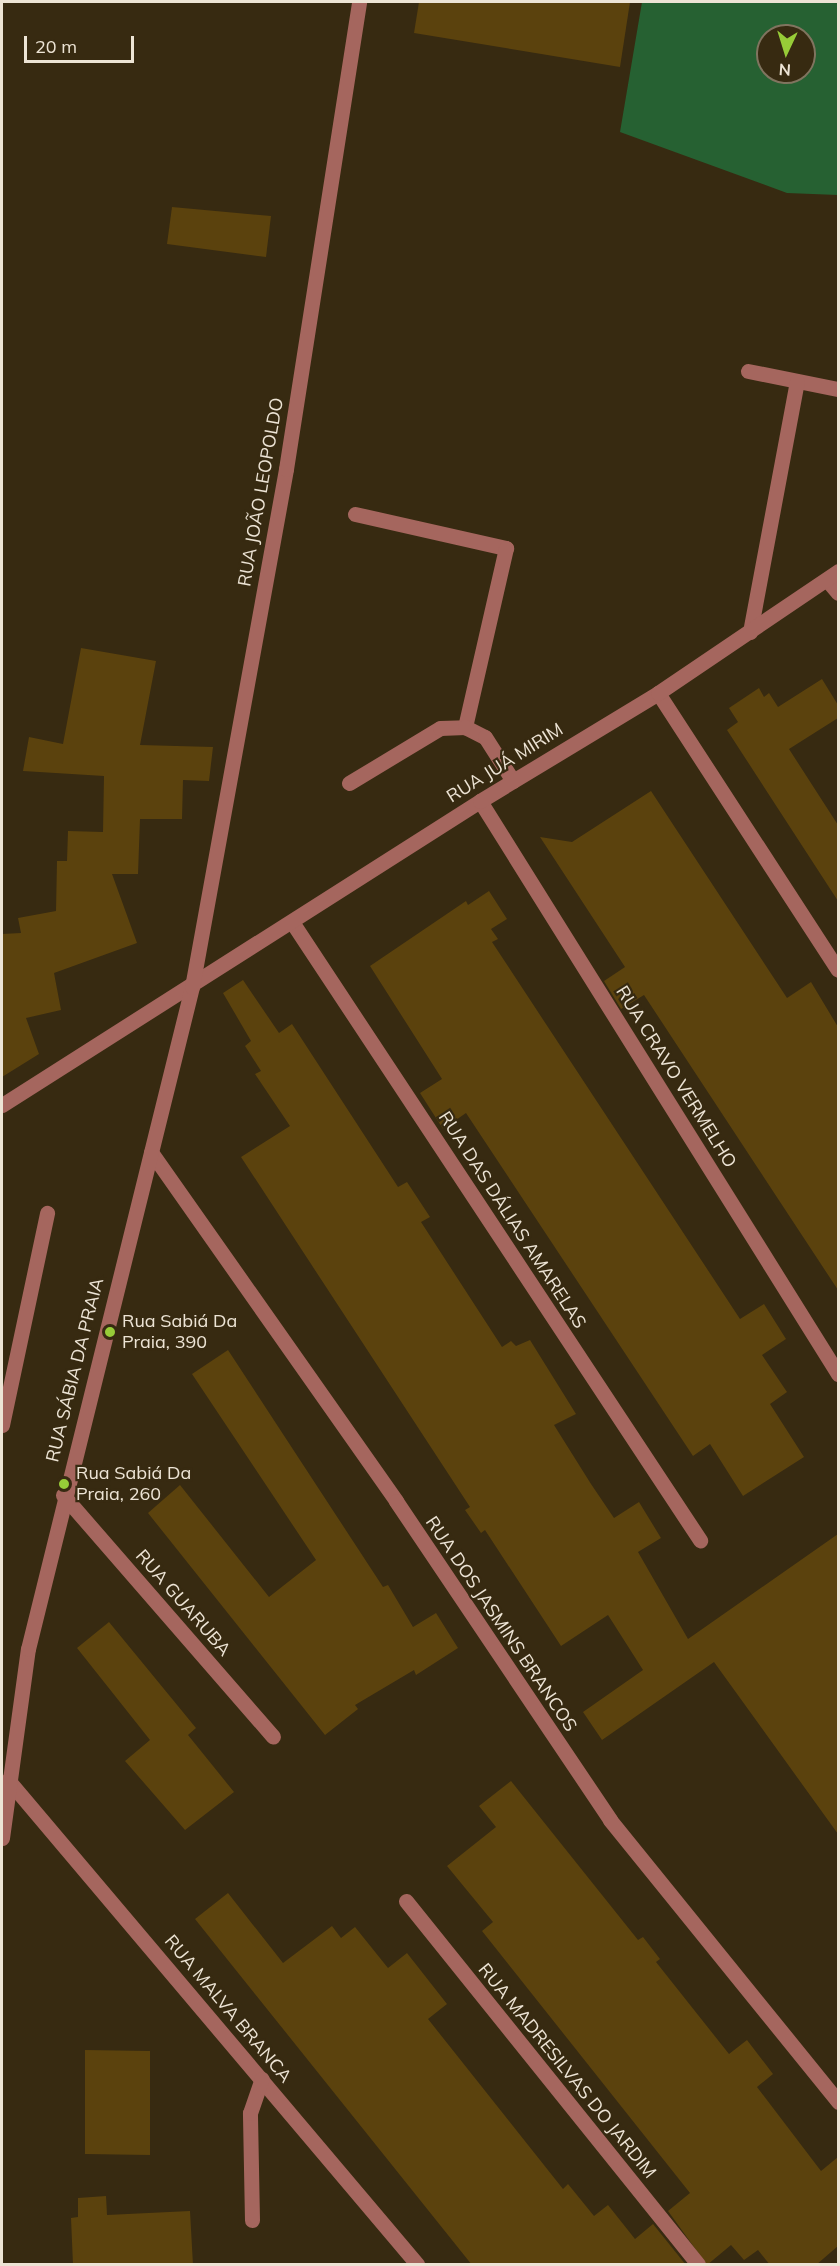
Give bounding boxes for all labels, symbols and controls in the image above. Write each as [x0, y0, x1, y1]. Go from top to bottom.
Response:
scale bar [27, 24, 136, 62]
north arrow [756, 24, 816, 84]
text: 20 m [35, 35, 77, 58]
text: N [778, 60, 792, 80]
street label: RUA JOÃO LEOPOLDO [234, 396, 288, 588]
street label: RUA JUÁ MIRIM [443, 719, 567, 807]
street label: RUA CRAVO VERMELHO [611, 982, 741, 1172]
street label: RUA DAS DÁLIAS AMARELAS [434, 1107, 590, 1333]
street label: RUA SÁBIA DA PRAIA [42, 1276, 108, 1464]
place label: Rua Sabiá Da Praia, 390 [122, 1311, 237, 1354]
marker: Rua Sabiá Da Praia, 390 [103, 1325, 117, 1339]
place label: Rua Sabiá Da Praia, 260 [76, 1463, 191, 1506]
marker: Rua Sabiá Da Praia, 260 [57, 1477, 71, 1491]
street label: RUA DOS JASMINS BRANCOS [421, 1512, 581, 1736]
street label: RUA GUARUBA [131, 1545, 235, 1661]
street label: RUA MALVA BRANCA [160, 1931, 296, 2087]
street label: RUA MADRESILVAS DO JARDIM [474, 1959, 660, 2183]

